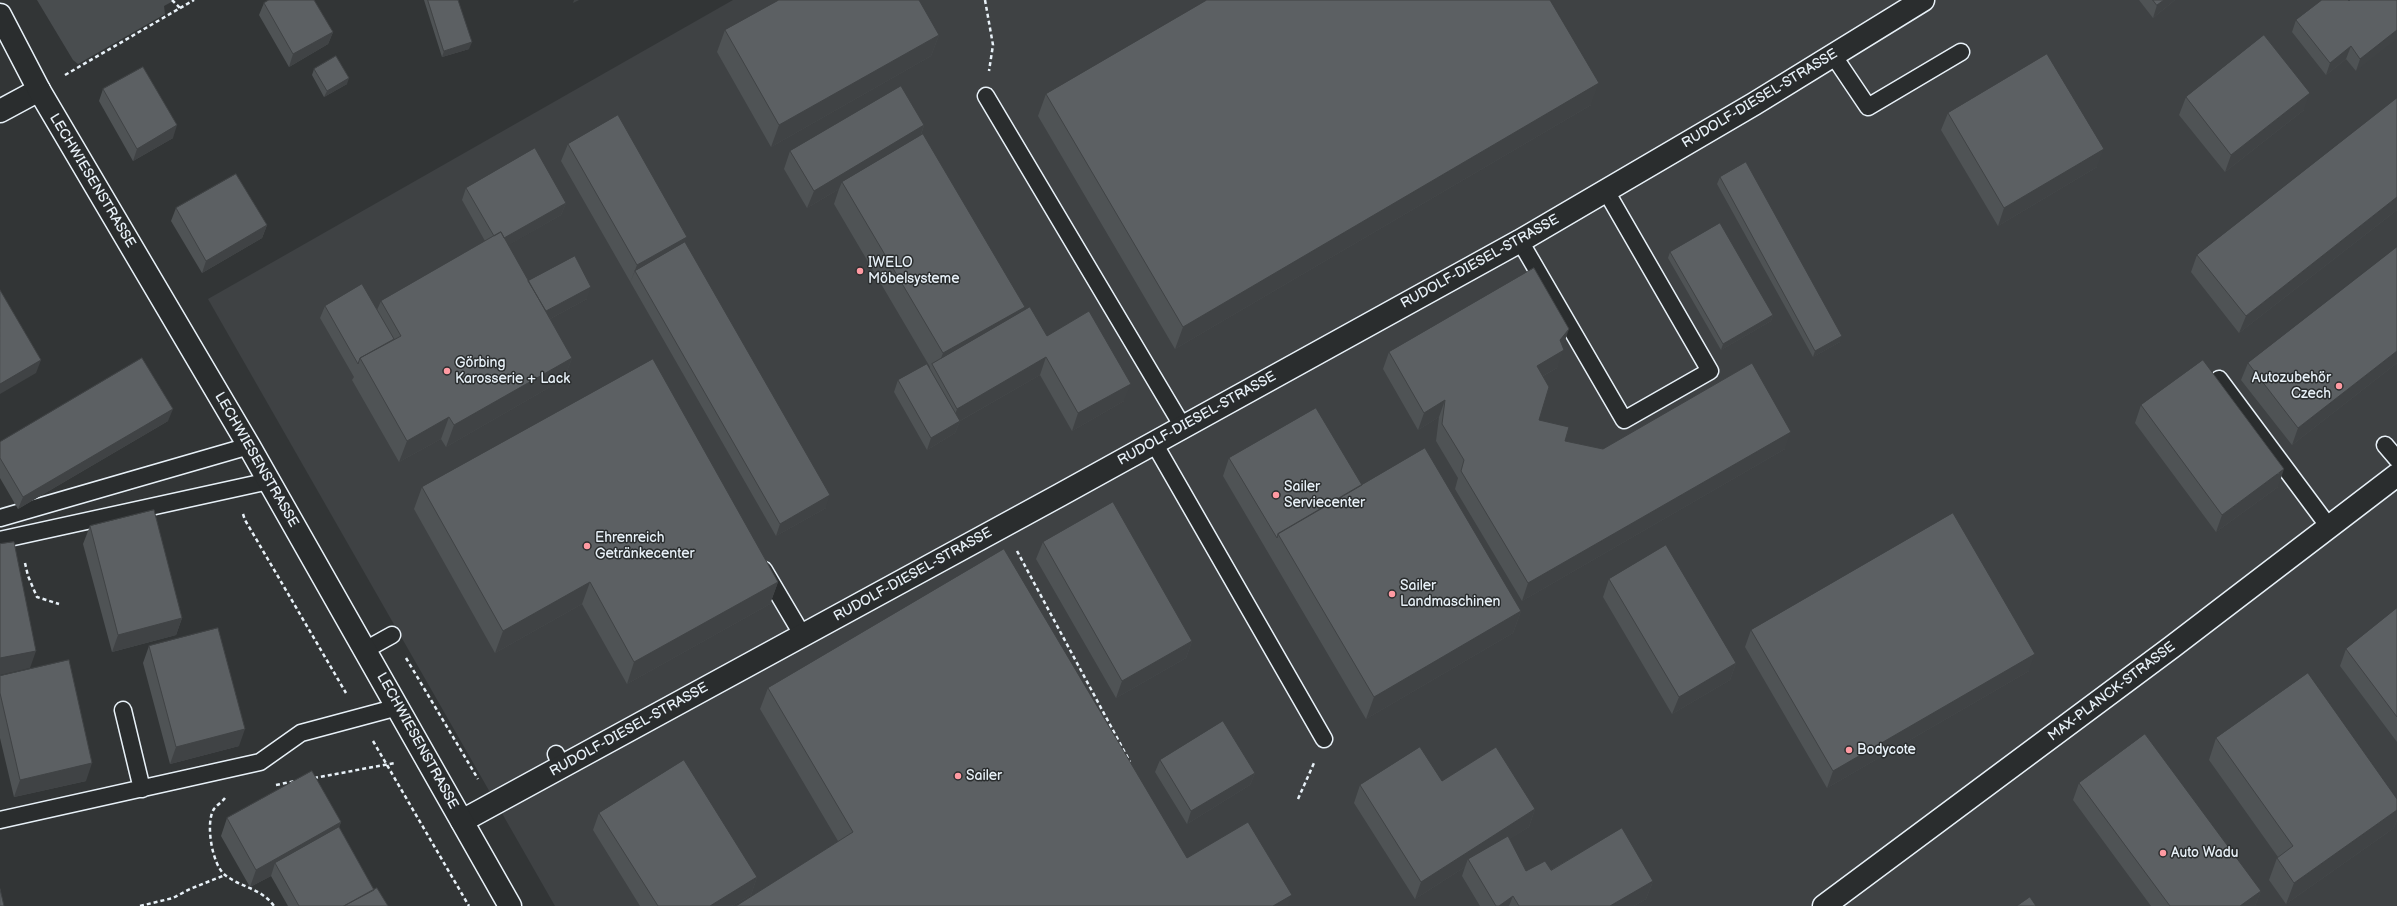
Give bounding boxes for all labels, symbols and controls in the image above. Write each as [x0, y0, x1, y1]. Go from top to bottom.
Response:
street label: RUDOLF-DIESEL-STRASSE [1679, 46, 1841, 152]
street label: LECHWIESENSTRASSE [45, 111, 139, 251]
street label: RUDOLF-DIESEL-STRASSE [1398, 211, 1562, 313]
place label: IWELO Möbelsysteme [868, 255, 959, 288]
marker: IWELO Möbelsysteme [855, 266, 865, 276]
place label: Görbing Karosserie + Lack [455, 355, 570, 388]
marker: Görbing Karosserie + Lack [442, 366, 452, 376]
street label: RUDOLF-DIESEL-STRASSE [1115, 368, 1279, 470]
place label: Autozubehör Czech [2252, 370, 2331, 402]
marker: Autozubehör Czech [2334, 381, 2344, 391]
street label: LECHWIESENSTRASSE [210, 389, 302, 531]
place label: Sailer Serviecenter [1284, 479, 1365, 512]
marker: Sailer Serviecenter [1271, 490, 1281, 500]
street label: RUDOLF-DIESEL-STRASSE [831, 524, 995, 626]
place label: Ehrenreich Getränkecenter [595, 530, 694, 562]
marker: Ehrenreich Getränkecenter [582, 541, 592, 551]
place label: Sailer Landmaschinen [1400, 578, 1500, 610]
marker: Sailer Landmaschinen [1387, 589, 1397, 599]
street label: MAX-PLANCK-STRASSE [2045, 639, 2179, 745]
street label: LECHWIESENSTRASSE [373, 670, 461, 812]
street label: RUDOLF-DIESEL-STRASSE [547, 679, 711, 781]
place label: Bodycote [1857, 742, 1916, 758]
marker: Bodycote [1844, 745, 1854, 755]
place label: Sailer [966, 768, 1002, 784]
marker: Sailer [953, 771, 963, 781]
place label: Auto Wadu [2171, 845, 2239, 861]
marker: Auto Wadu [2158, 848, 2168, 858]

